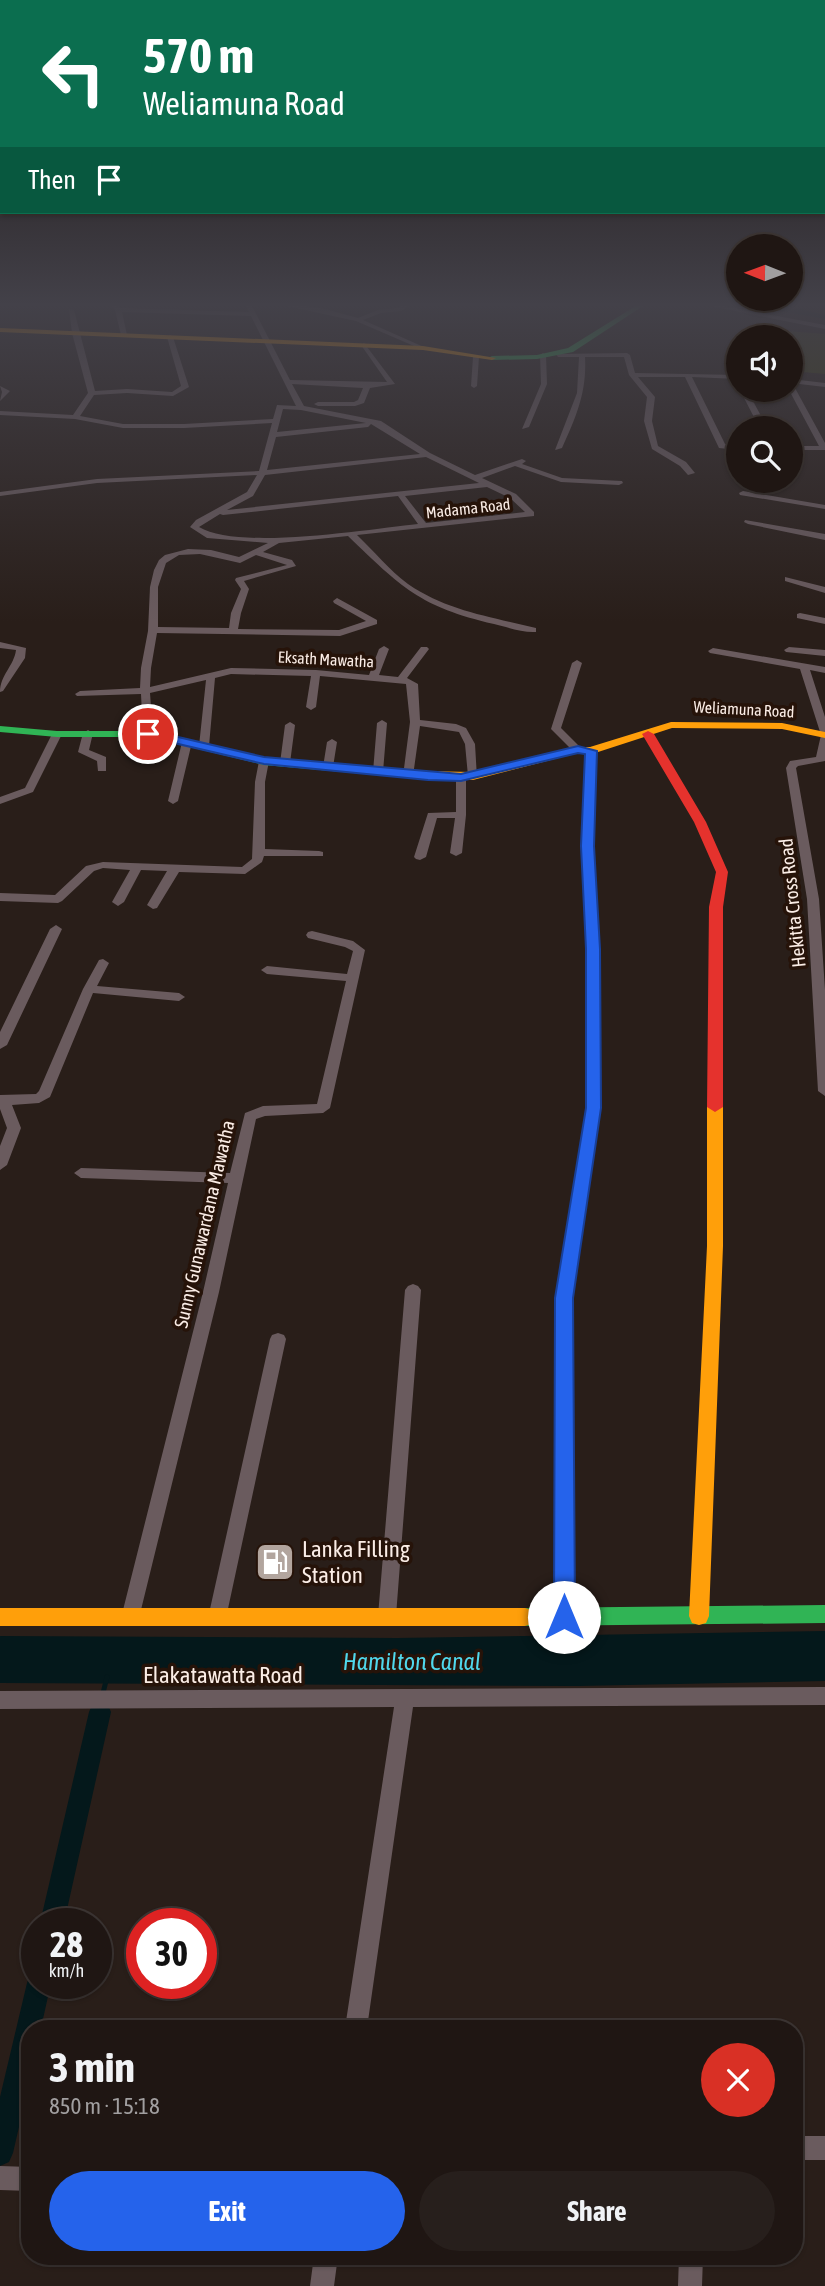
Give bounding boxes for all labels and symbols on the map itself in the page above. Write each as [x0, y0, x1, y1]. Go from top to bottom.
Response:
north arrow [726, 234, 803, 312]
street label: Madama Road [425, 495, 511, 521]
street label: Eksath Mawatha [277, 647, 375, 671]
street label: Weliamuna Road [693, 697, 795, 721]
pin [118, 704, 178, 764]
street label: Hekitta Cross Road [774, 837, 810, 969]
street label: Sunny Gunawardana Mawatha [169, 1118, 239, 1330]
place label: Lanka Filling Station [302, 1536, 410, 1588]
fuel station icon: Lanka Filling Station [254, 1541, 296, 1583]
position arrow [527, 1580, 601, 1654]
water label: Hamilton Canal [343, 1648, 481, 1675]
street label: Elakatawatta Road [143, 1662, 303, 1688]
speed limit sign: 30 [126, 1908, 217, 1999]

